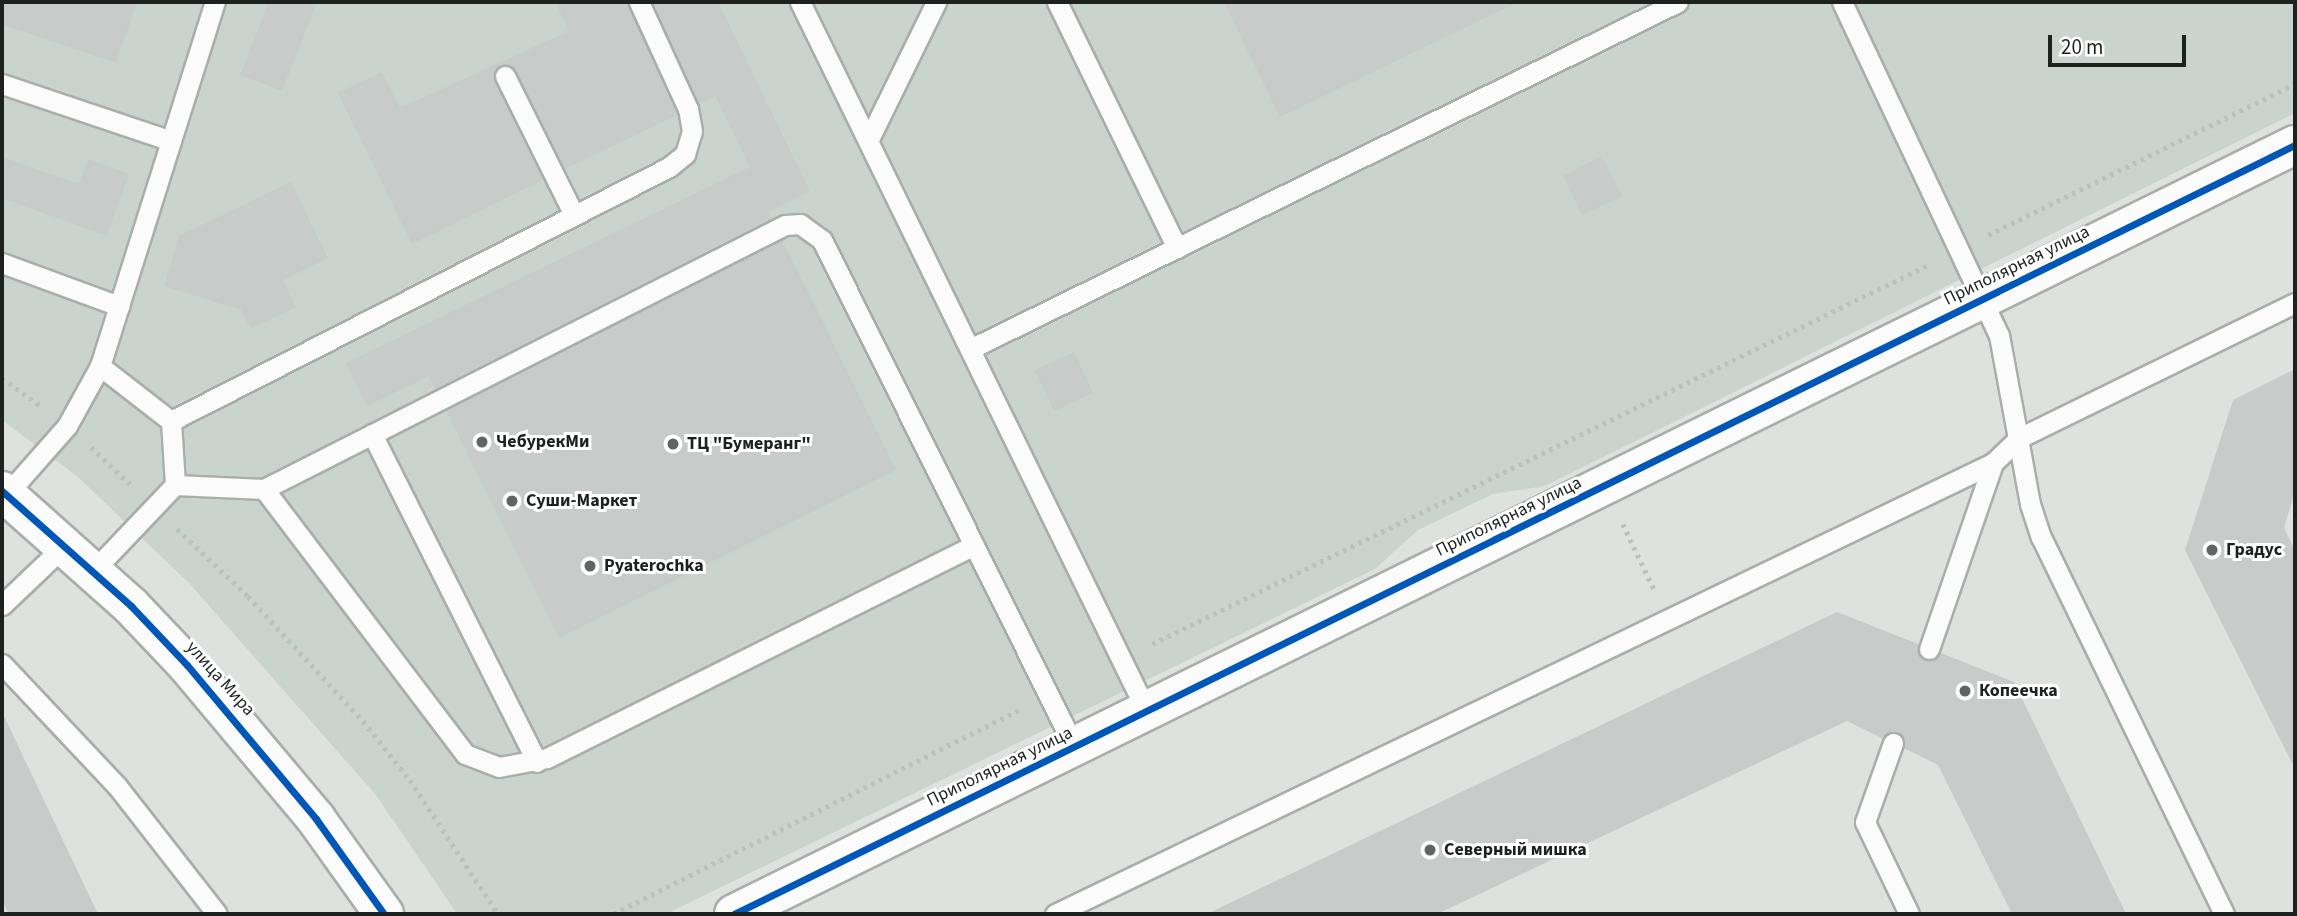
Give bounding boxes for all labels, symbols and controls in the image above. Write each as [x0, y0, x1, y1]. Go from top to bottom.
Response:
scale bar [2052, 21, 2190, 65]
text: 20 m [2061, 32, 2103, 62]
street label: Приполярная улица [1941, 221, 2093, 311]
place label: ЧебурекМи [496, 431, 590, 453]
place label: ТЦ "Бумеранг" [687, 433, 811, 455]
marker: ЧебурекМи [474, 434, 490, 450]
marker: ТЦ "Бумеранг" [665, 436, 681, 452]
street label: Приполярная улица [1433, 472, 1585, 562]
place label: Суши-Маркет [526, 490, 637, 512]
marker: Суши-Маркет [504, 493, 520, 509]
place label: Градус [2226, 539, 2282, 561]
marker: Градус [2204, 542, 2220, 558]
place label: Pyaterochka [604, 555, 704, 577]
marker: Pyaterochka [582, 558, 598, 574]
street label: улица Мира [181, 637, 259, 721]
place label: Копеечка [1979, 680, 2058, 702]
marker: Копеечка [1957, 683, 1973, 699]
street label: Приполярная улица [924, 722, 1076, 812]
place label: Северный мишка [1444, 839, 1587, 861]
marker: Северный мишка [1422, 842, 1438, 858]

